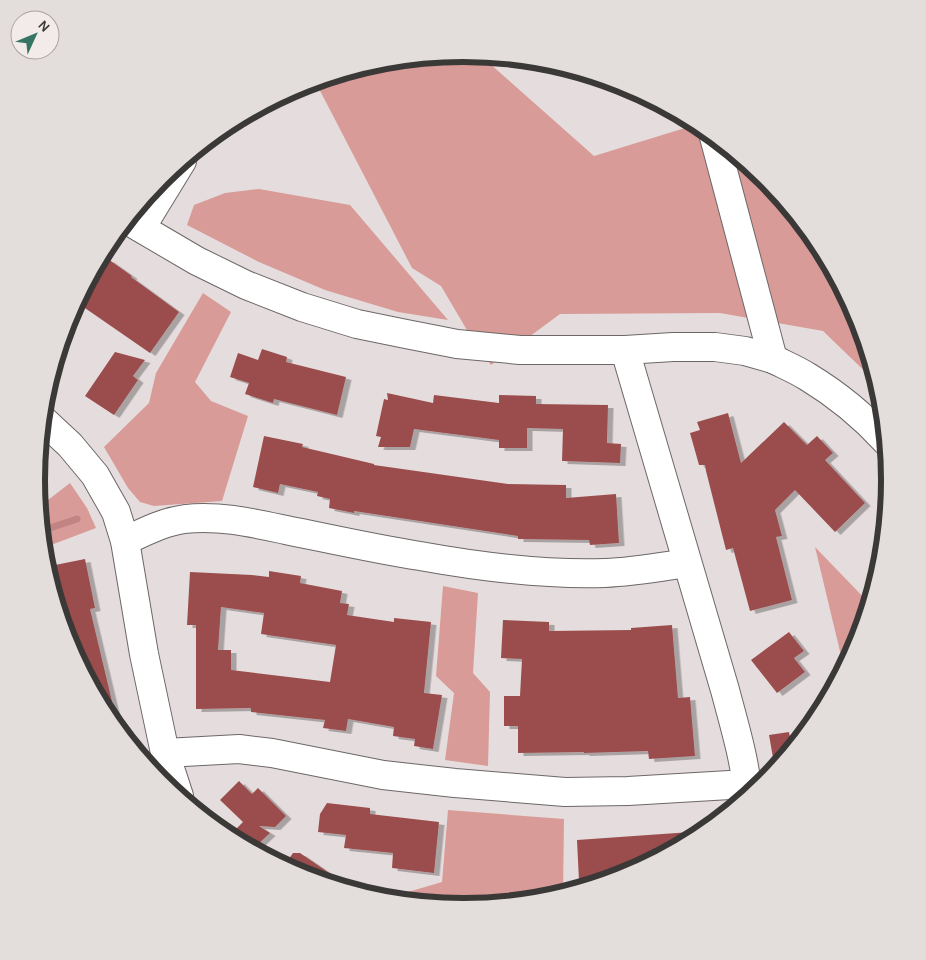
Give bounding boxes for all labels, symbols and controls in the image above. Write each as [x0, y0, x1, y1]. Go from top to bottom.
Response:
north arrow [10, 10, 60, 60]
text: N [34, 17, 54, 36]

